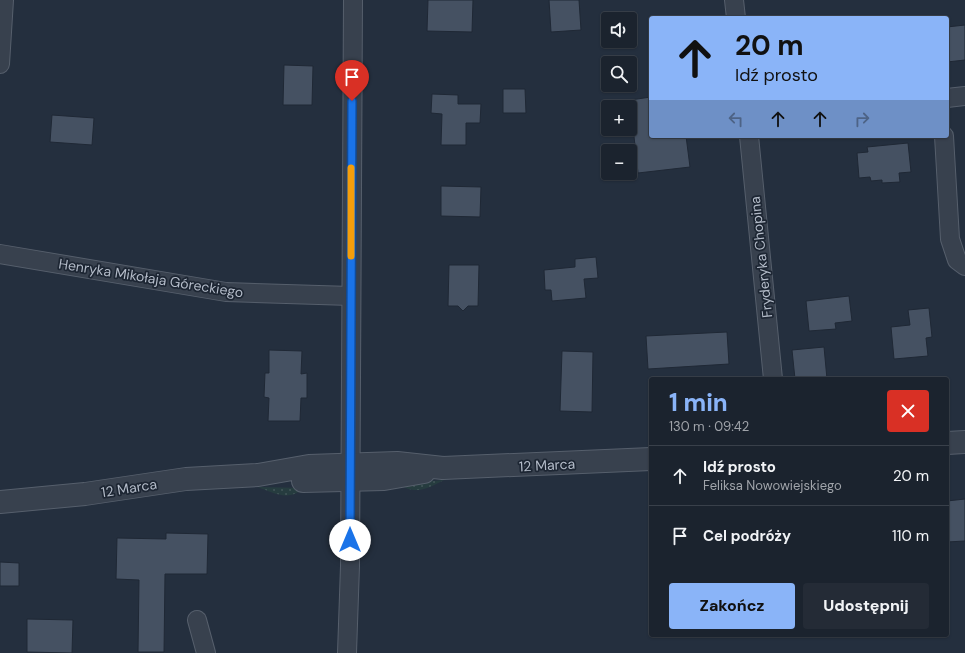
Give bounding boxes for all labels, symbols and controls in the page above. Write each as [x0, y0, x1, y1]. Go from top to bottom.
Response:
map controls [601, 12, 637, 180]
button: sound [601, 12, 637, 48]
text: 20 m [735, 27, 804, 64]
icon: ahead [669, 32, 721, 84]
button: search [601, 56, 637, 92]
pin [335, 60, 369, 101]
text: Idź prosto [735, 63, 818, 87]
icon: arrive [341, 66, 363, 88]
button: + [601, 100, 637, 136]
icon: left [725, 108, 747, 130]
icon: ahead [767, 108, 789, 130]
icon: ahead [809, 108, 831, 130]
icon: right [851, 108, 873, 130]
button: − [601, 144, 637, 180]
street label: Fryderyka Chopina [746, 195, 776, 319]
street label: Henryka Mikołaja Góreckiego [57, 255, 245, 301]
text: 1 min [669, 387, 728, 418]
button: close [887, 390, 929, 432]
text: 130 m · 09:42 [669, 418, 749, 435]
street label: 12 Marca [519, 455, 575, 475]
text: Idź prosto [703, 457, 776, 477]
icon: ahead [669, 465, 691, 487]
text: 20 m [893, 466, 929, 486]
street label: 12 Marca [100, 475, 158, 501]
text: Feliksa Nowowiejskiego [703, 477, 842, 494]
position arrow [329, 519, 371, 561]
icon: arrive [669, 525, 691, 547]
text: Cel podróży [703, 526, 791, 546]
text: 110 m [892, 526, 929, 546]
button: Zakończ [669, 583, 795, 629]
button: Udostępnij [803, 583, 929, 629]

